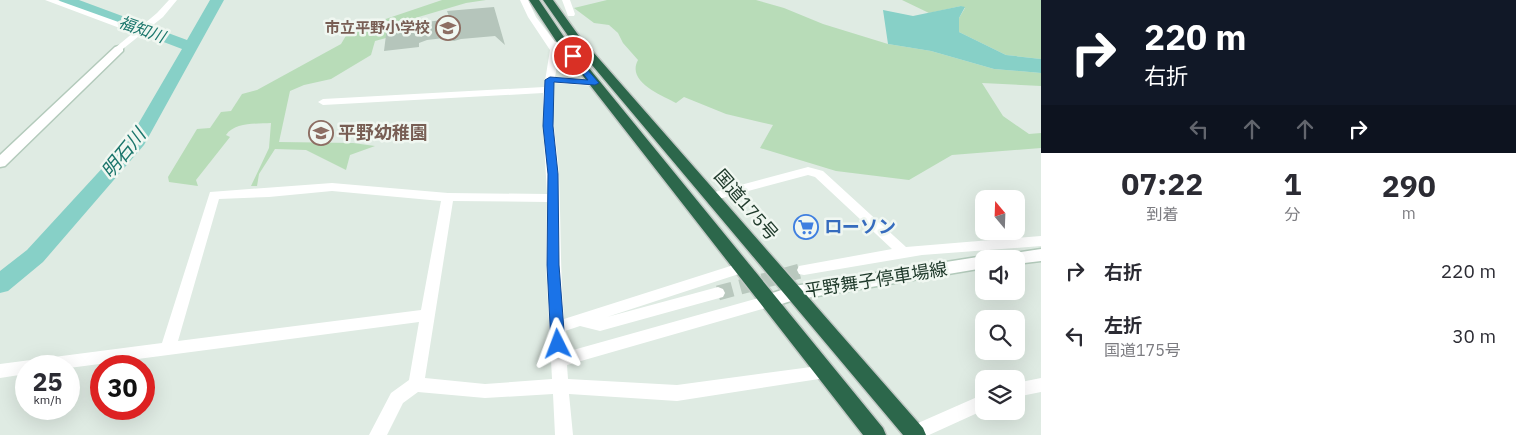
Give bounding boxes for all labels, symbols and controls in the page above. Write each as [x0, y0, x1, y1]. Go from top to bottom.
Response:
water label: 福知川 [116, 11, 170, 47]
text: 220 m [1144, 14, 1247, 60]
school or university icon: 市立平野小学校 [435, 15, 461, 41]
place label: 市立平野小学校 [325, 18, 430, 37]
icon: right [1061, 20, 1126, 85]
pin [552, 35, 594, 77]
icon: arrive [559, 42, 587, 70]
text: 右折 [1144, 61, 1188, 90]
icon: left [1185, 115, 1213, 143]
icon: ahead [1238, 115, 1266, 143]
icon: ahead [1291, 115, 1319, 143]
icon: right [1344, 115, 1372, 143]
school or university icon: 平野幼稚園 [308, 120, 334, 146]
place label: 平野幼稚園 [338, 121, 428, 144]
water label: 明石川 [96, 122, 152, 183]
text: 07:22 [1121, 164, 1203, 203]
text: 1 [1283, 164, 1301, 203]
street label: 国道175号 [709, 165, 783, 245]
text: 290 [1382, 166, 1436, 205]
north arrow [975, 190, 1025, 240]
map controls [975, 190, 1025, 420]
text: m [1402, 203, 1416, 223]
text: 到着 [1146, 204, 1178, 224]
text: 分 [1284, 204, 1300, 224]
supermarket icon: ローソン [793, 214, 819, 240]
place label: ローソン [824, 215, 896, 238]
button: sound [975, 250, 1025, 300]
street label: 平野舞子停車場線 [803, 257, 949, 302]
icon: right [1061, 257, 1089, 285]
text: 220 m [1441, 259, 1496, 283]
text: 右折 [1104, 260, 1142, 284]
button: search [975, 310, 1025, 360]
text: 左折 [1104, 313, 1142, 337]
position arrow [531, 317, 583, 369]
icon: left [1061, 322, 1089, 350]
text: 30 m [1452, 324, 1496, 348]
text: 国道175号 [1104, 340, 1181, 360]
speed limit sign: 30 [90, 355, 155, 420]
text: 25 [32, 365, 63, 398]
button: layers [975, 370, 1025, 420]
text: km/h [33, 392, 62, 407]

